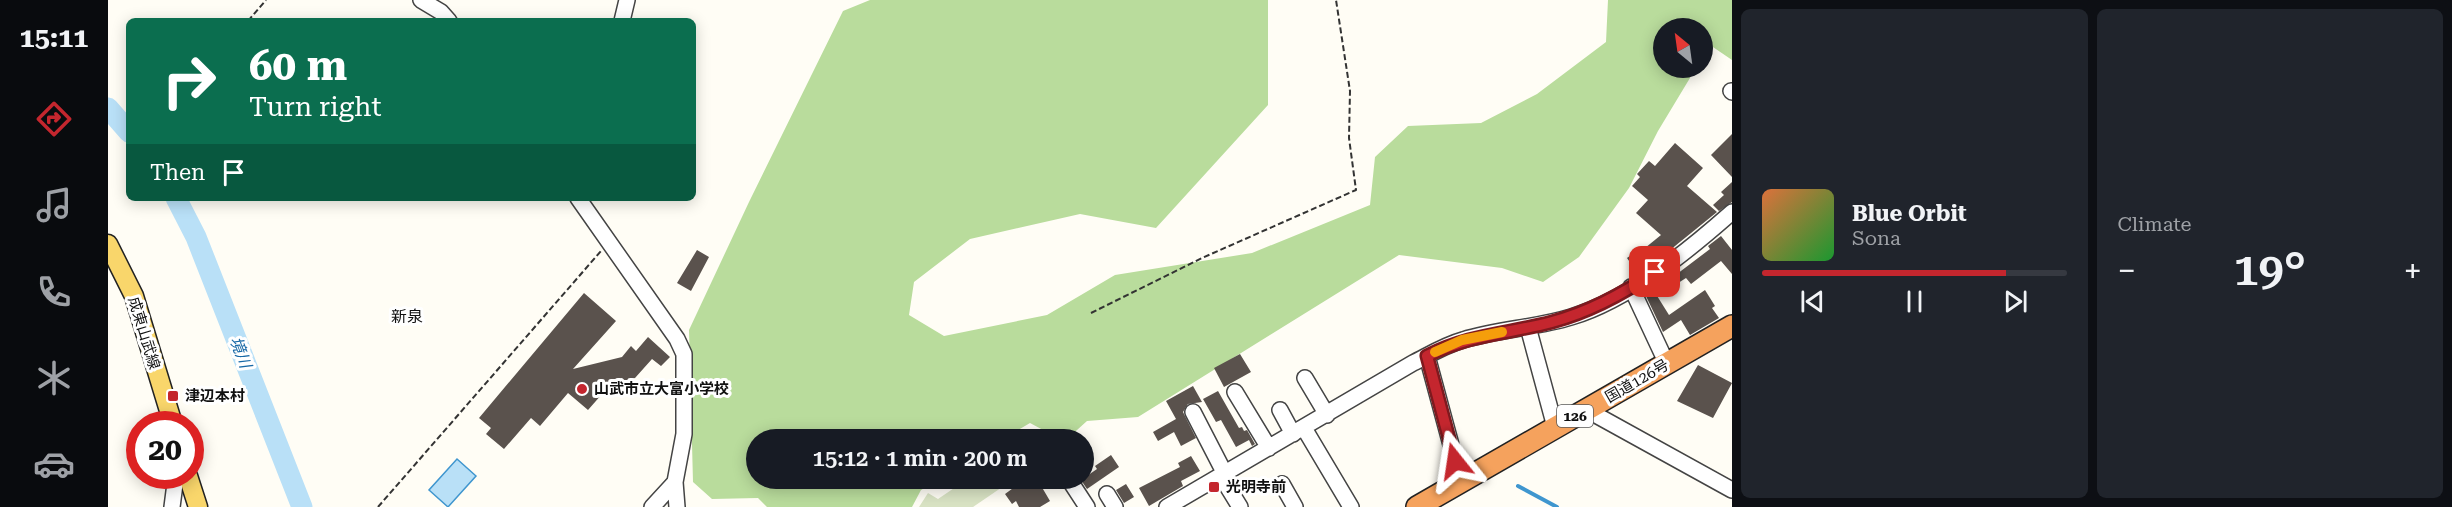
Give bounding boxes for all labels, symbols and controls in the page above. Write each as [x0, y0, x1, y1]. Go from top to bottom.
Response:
north arrow [1653, 18, 1713, 78]
map controls [1653, 18, 1713, 78]
text: 15:11 [20, 22, 88, 54]
text: 60 m [249, 41, 347, 90]
icon: right [150, 42, 228, 120]
text: Turn right [249, 91, 382, 123]
icon: directions [33, 98, 75, 140]
icon: arrive [217, 156, 250, 189]
text: Then [150, 160, 205, 185]
icon: music [33, 184, 75, 226]
text: Blue Orbit [1852, 201, 1967, 226]
text: Climate [2118, 212, 2192, 236]
text: Sona [1852, 226, 1901, 250]
text: 19° [2233, 243, 2306, 296]
pin [1629, 246, 1680, 297]
text: − [2118, 251, 2136, 290]
text: + [2404, 251, 2422, 290]
icon: arrive [1638, 255, 1671, 288]
icon: phone [33, 271, 75, 313]
icon: previous [1796, 285, 1829, 318]
icon: pause [1898, 285, 1931, 318]
icon: next [1999, 285, 2032, 318]
street label: 成東山武線 [124, 294, 164, 372]
district label: 新泉 [391, 307, 423, 326]
water label: 境川 [226, 334, 256, 372]
street label: 国道126号 [1602, 356, 1672, 406]
icon: climate [33, 357, 75, 399]
place label: 山武市立大富小学校 [594, 380, 729, 398]
marker: 山武市立大富小学校 [575, 382, 589, 396]
place label: 津辺本村 [185, 387, 245, 405]
marker: 津辺本村 [166, 389, 180, 403]
road number: 126 [1557, 405, 1593, 427]
speed limit sign: 20 [126, 411, 204, 489]
position arrow [1423, 429, 1487, 493]
icon: car [33, 443, 75, 485]
text: 15:12 · 1 min · 200 m [813, 446, 1027, 471]
place label: 光明寺前 [1226, 478, 1286, 496]
marker: 光明寺前 [1207, 480, 1221, 494]

